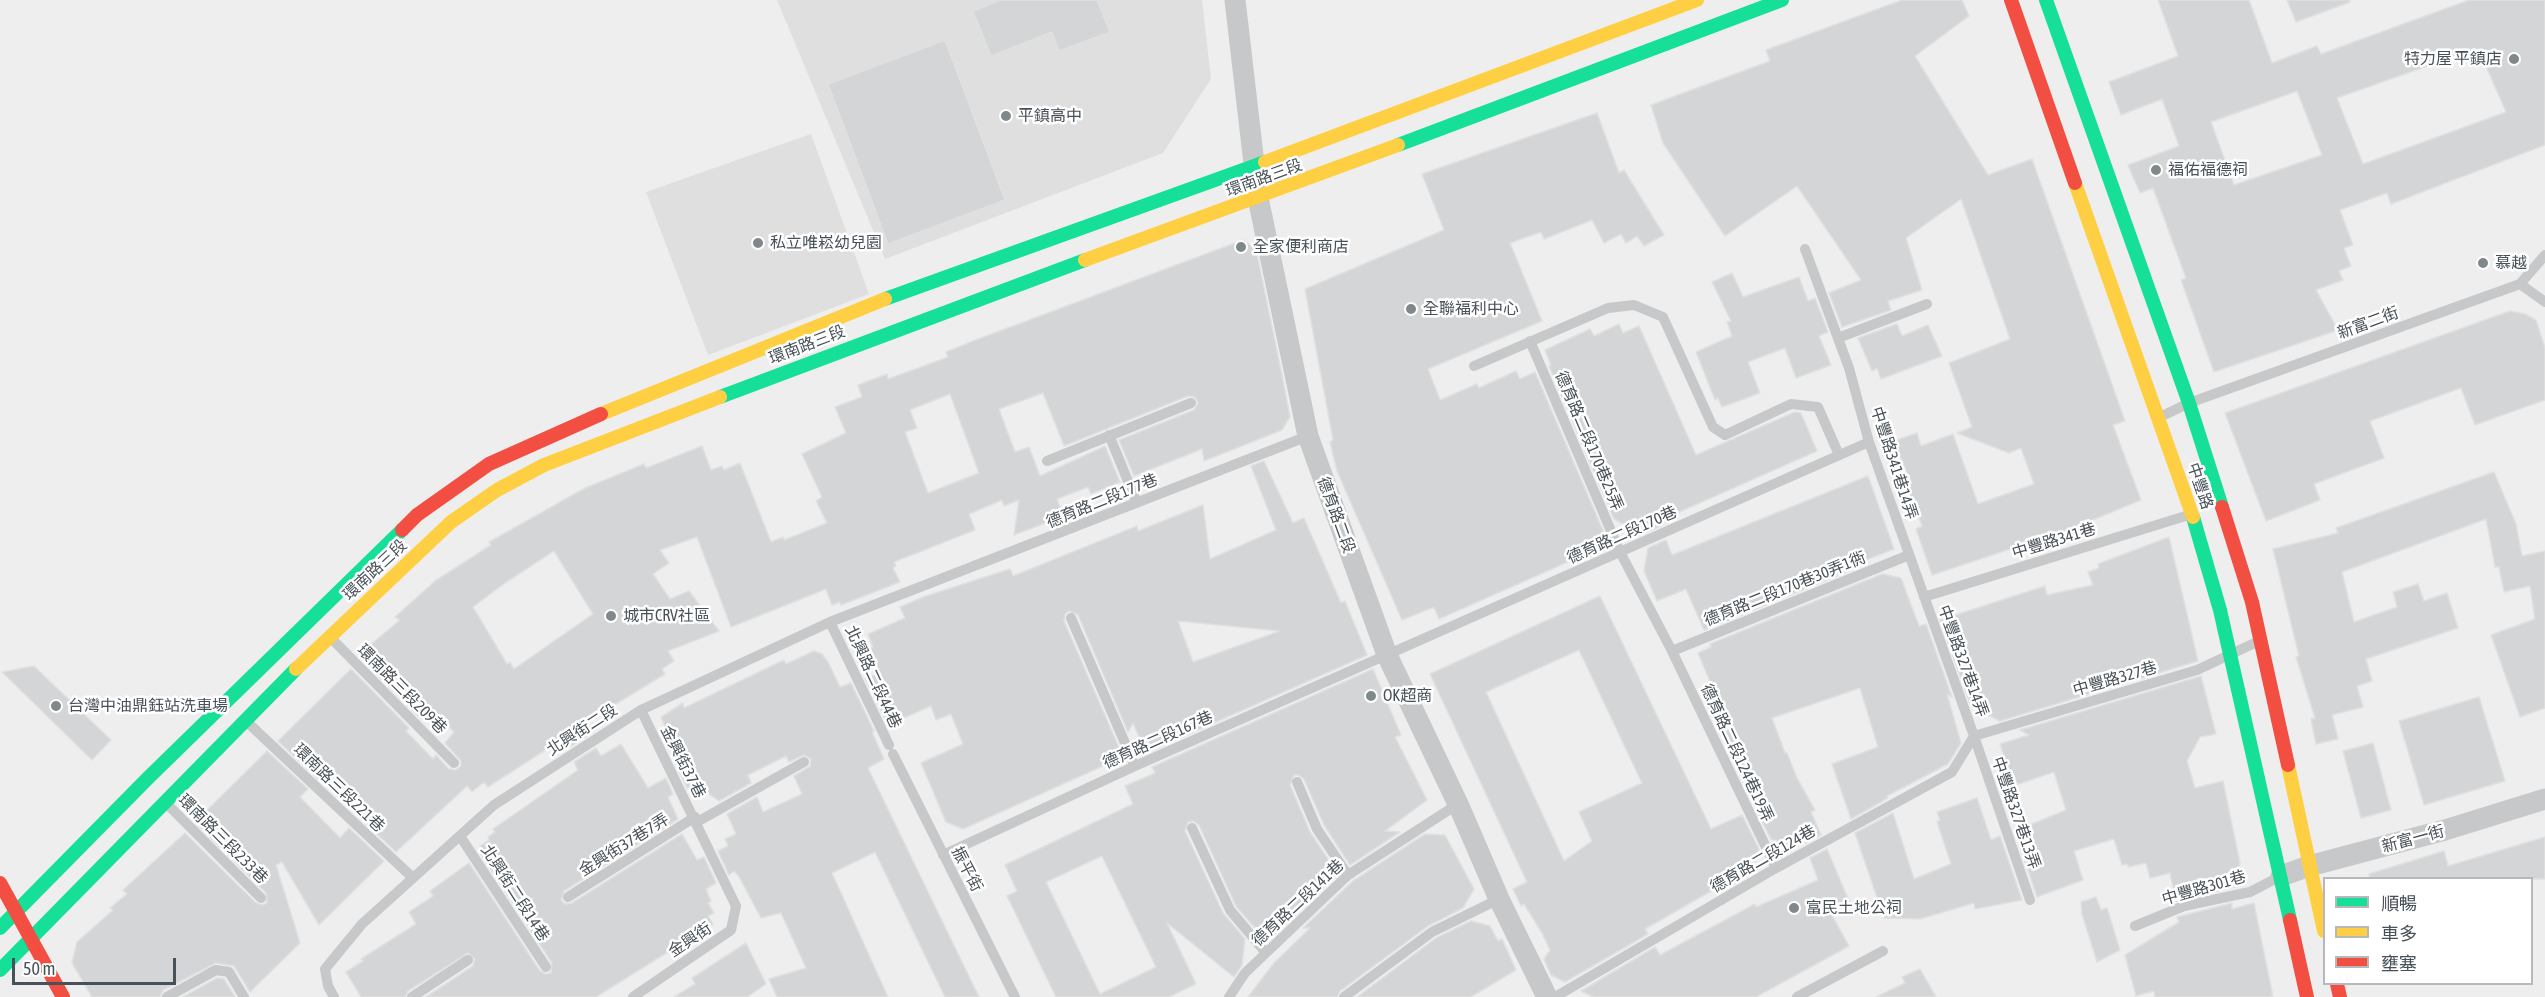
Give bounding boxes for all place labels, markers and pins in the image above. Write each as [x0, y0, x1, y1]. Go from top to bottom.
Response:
place label: 特力屋 平鎮店 [2404, 49, 2502, 69]
marker: 特力屋 平鎮店 [2507, 52, 2521, 66]
place label: 平鎮高中 [1018, 106, 1082, 126]
marker: 平鎮高中 [999, 109, 1013, 123]
place label: 福佑福德祠 [2168, 160, 2248, 180]
marker: 福佑福德祠 [2149, 163, 2163, 177]
place label: 私立唯崧幼兒園 [770, 233, 882, 253]
marker: 私立唯崧幼兒園 [751, 236, 765, 250]
place label: 全家便利商店 [1253, 237, 1349, 257]
marker: 全家便利商店 [1234, 240, 1248, 254]
place label: 慕越 [2495, 253, 2527, 273]
marker: 慕越 [2476, 256, 2490, 270]
place label: 全聯福利中心 [1423, 299, 1519, 319]
marker: 全聯福利中心 [1404, 302, 1418, 316]
place label: 城市CRV社區 [623, 606, 710, 626]
marker: 城市CRV社區 [604, 609, 618, 623]
place label: OK超商 [1383, 686, 1432, 706]
marker: OK超商 [1364, 689, 1378, 703]
place label: 台灣中油鼎鈺站洗車場 [68, 696, 228, 716]
marker: 台灣中油鼎鈺站洗車場 [49, 699, 63, 713]
place label: 富民土地公祠 [1806, 898, 1902, 918]
marker: 富民土地公祠 [1787, 901, 1801, 915]

